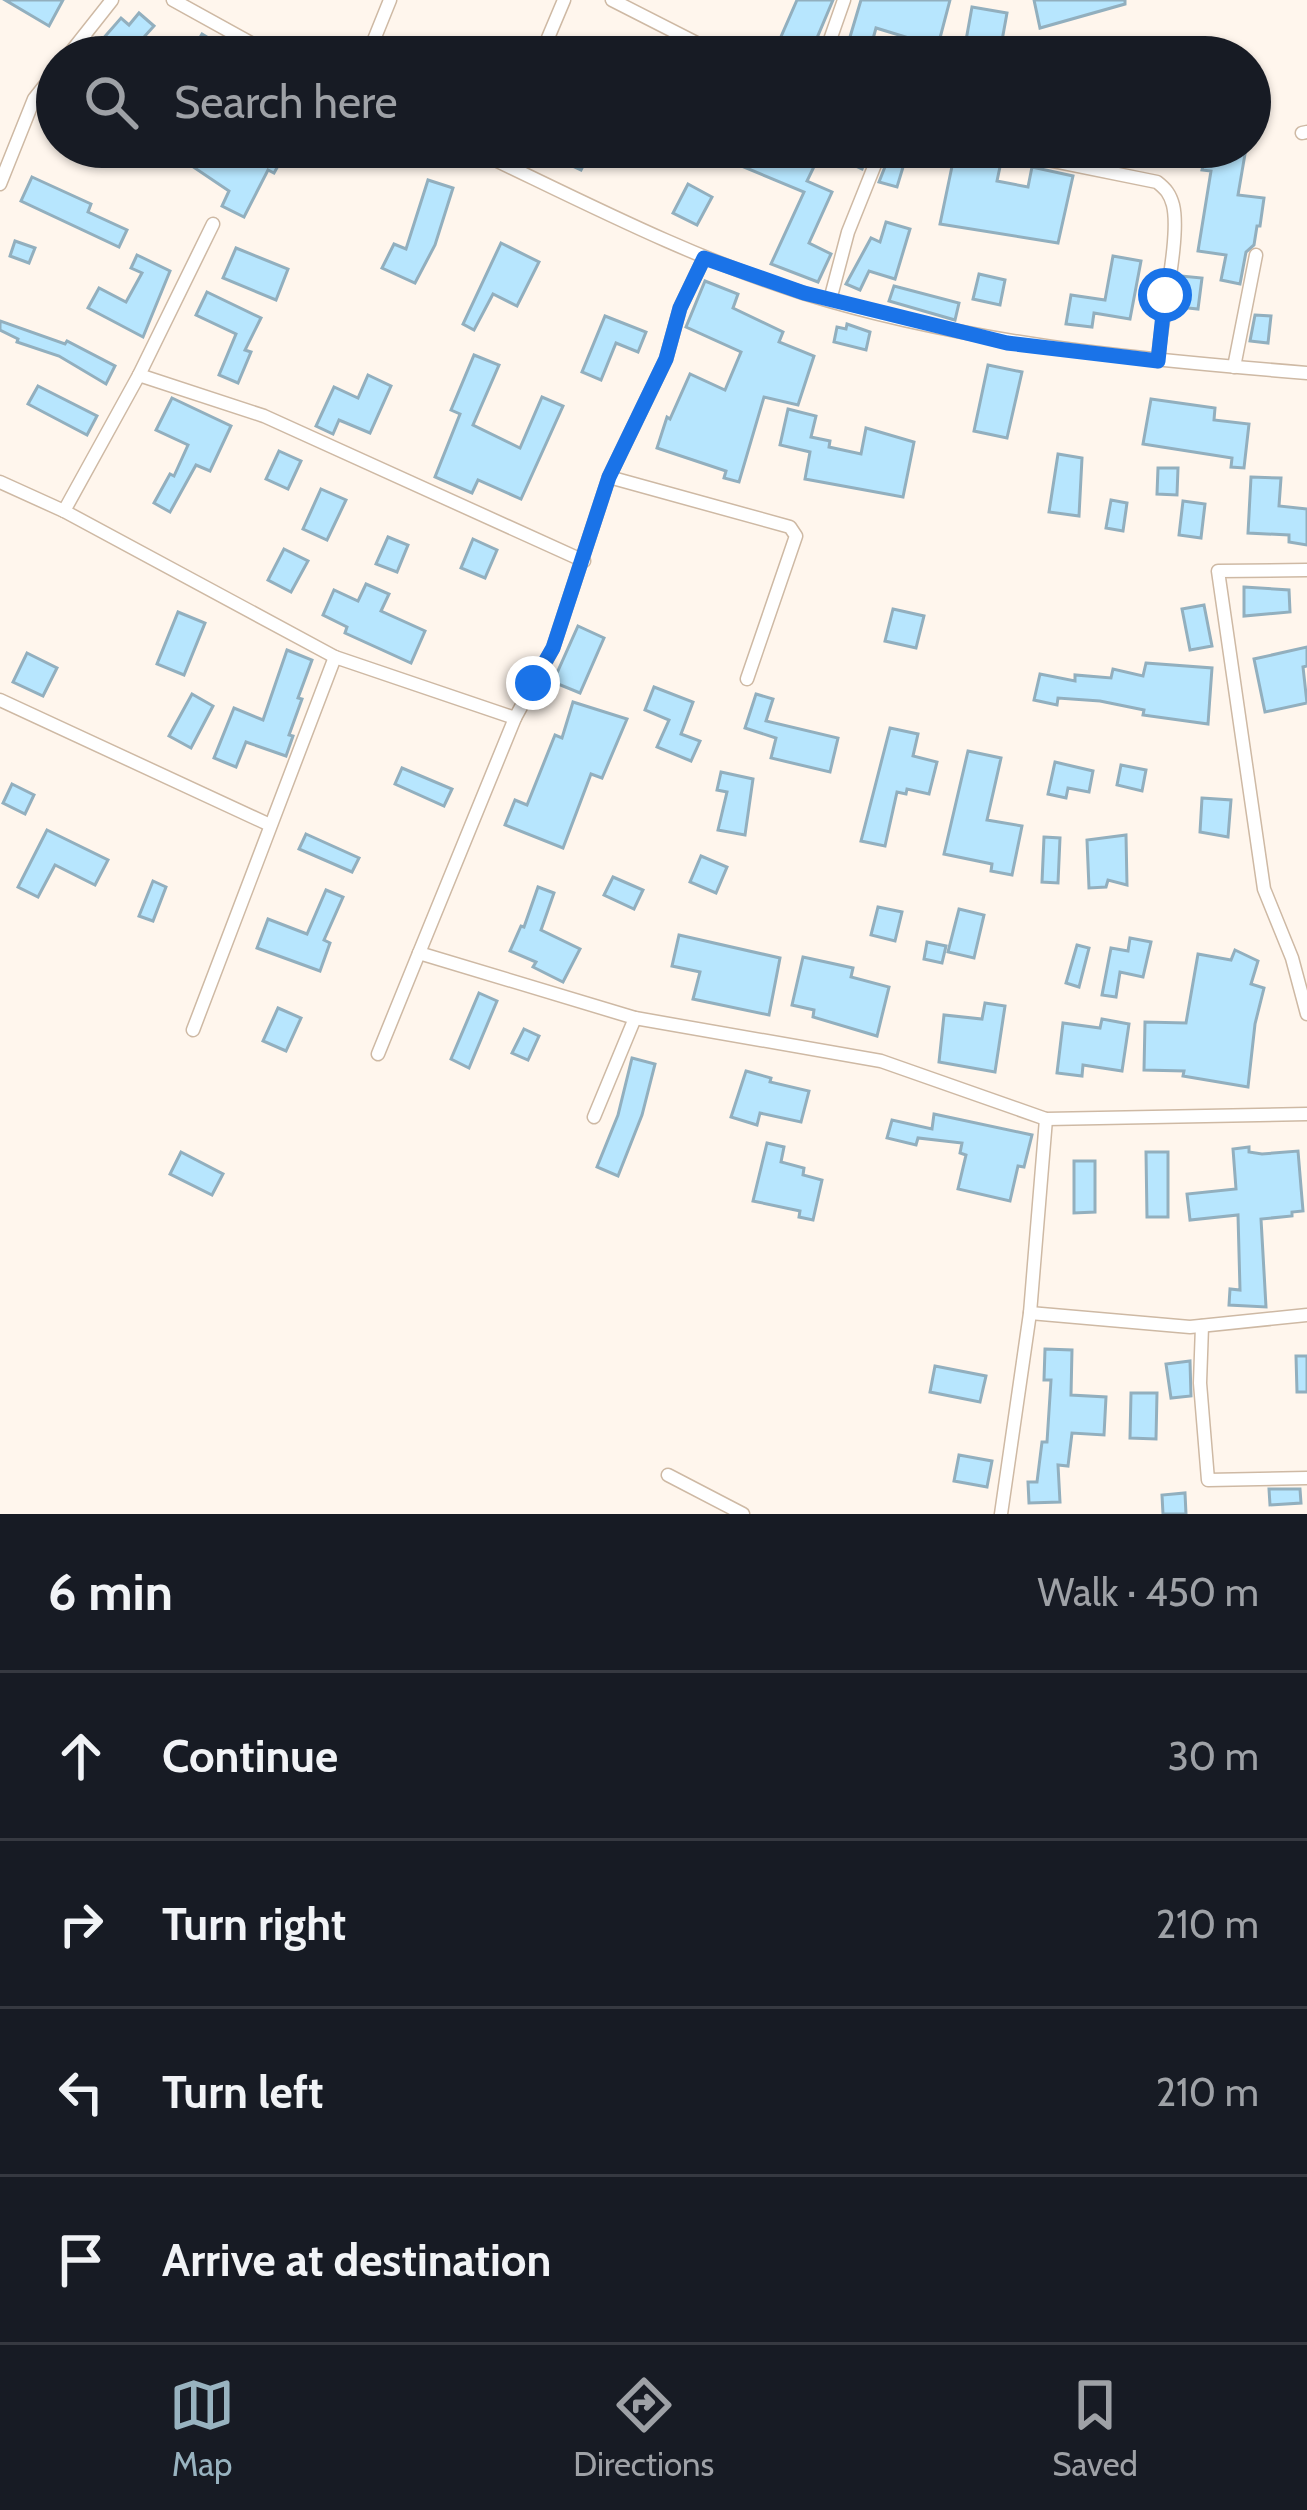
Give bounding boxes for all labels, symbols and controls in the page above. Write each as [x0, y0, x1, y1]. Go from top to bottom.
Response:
search box [36, 36, 1271, 168]
icon: search [78, 69, 144, 135]
text: Search here [174, 75, 398, 129]
route start [1138, 268, 1192, 322]
route end [506, 656, 560, 710]
text: 6 min [48, 1561, 173, 1623]
text: Walk · 450 m [1038, 1568, 1259, 1616]
icon: ahead [48, 1723, 114, 1789]
text: Continue [162, 1729, 338, 1783]
text: 30 m [1168, 1732, 1259, 1780]
icon: right [48, 1891, 114, 1957]
text: Turn right [162, 1897, 346, 1951]
text: 210 m [1156, 1900, 1259, 1948]
icon: left [48, 2059, 114, 2125]
text: Turn left [162, 2065, 324, 2119]
text: 210 m [1156, 2068, 1259, 2116]
icon: arrive [48, 2227, 114, 2293]
text: Arrive at destination [162, 2233, 551, 2287]
tab: Map [169, 2372, 235, 2484]
tab: Directions [573, 2372, 714, 2484]
tab: Saved [1052, 2372, 1138, 2484]

